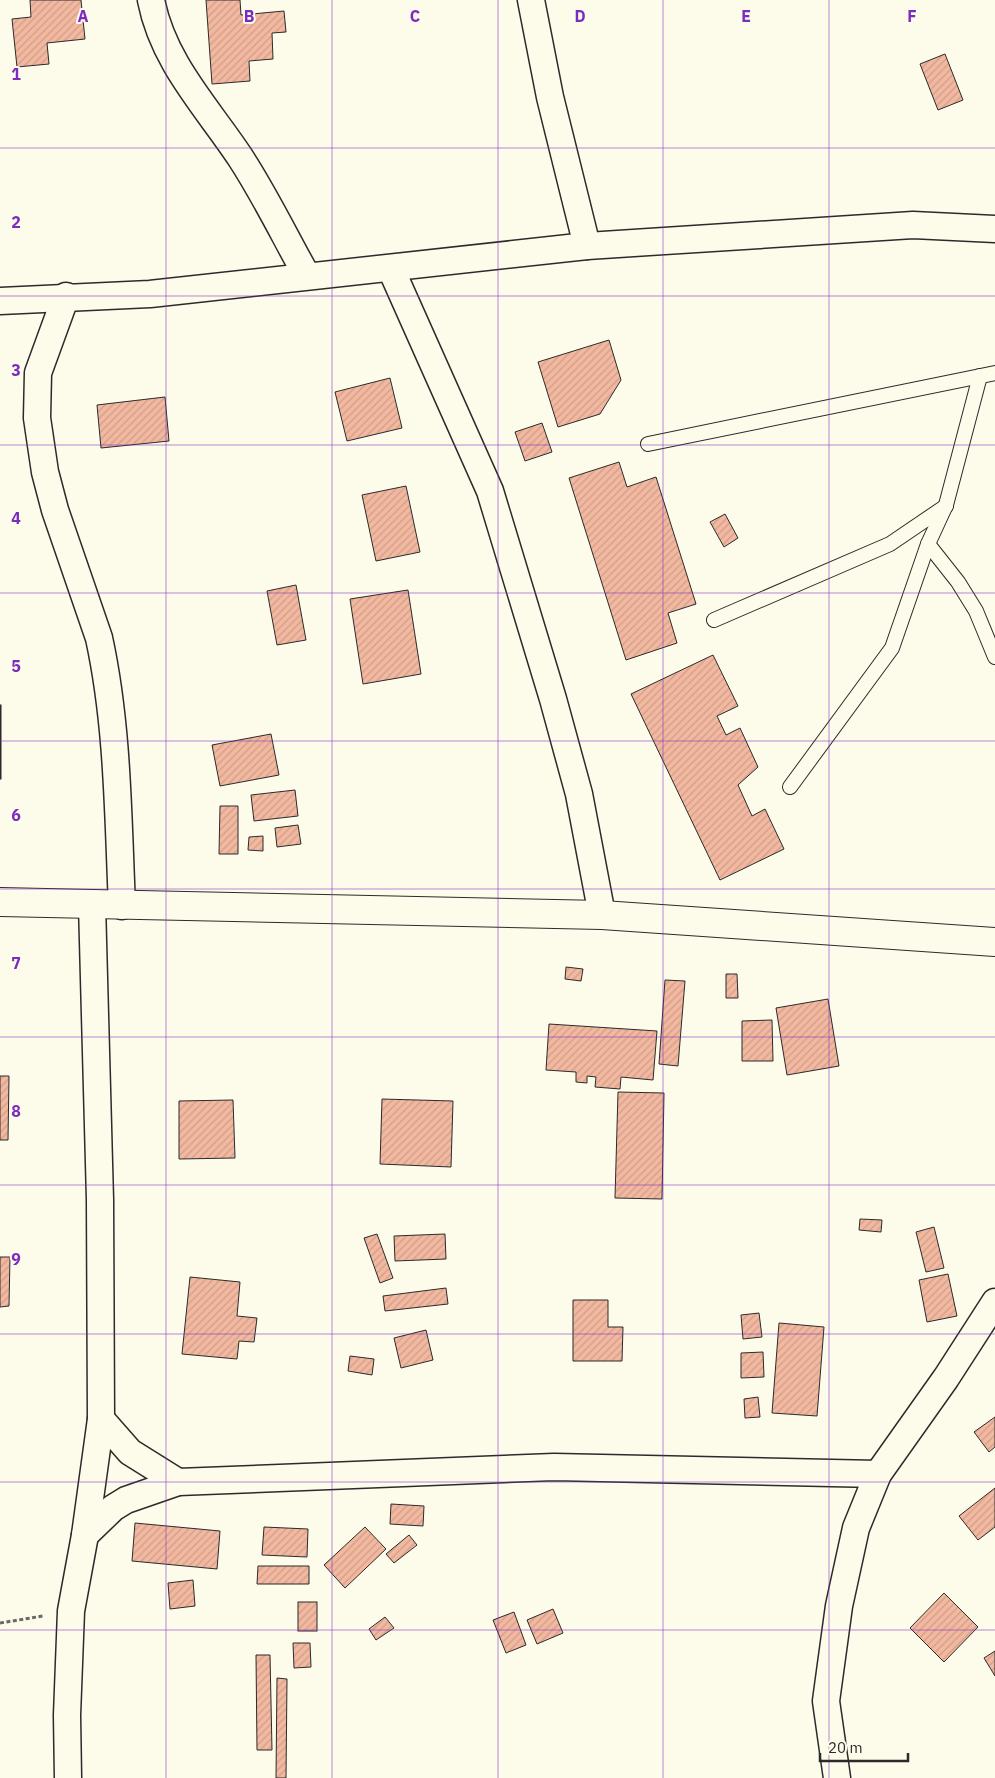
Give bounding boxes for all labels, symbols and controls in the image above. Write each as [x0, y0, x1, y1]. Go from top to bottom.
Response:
text: A [78, 6, 89, 26]
text: B [244, 6, 255, 26]
text: C [410, 6, 420, 26]
text: D [574, 6, 586, 26]
text: E [741, 6, 751, 26]
text: F [907, 6, 917, 26]
text: 1 [11, 64, 21, 84]
text: 2 [11, 212, 21, 232]
text: 3 [11, 360, 21, 380]
text: 4 [11, 508, 21, 528]
text: 5 [11, 656, 21, 676]
text: 6 [11, 805, 21, 825]
text: 7 [11, 953, 21, 973]
text: 8 [11, 1101, 21, 1121]
text: 9 [11, 1249, 21, 1269]
scale bar [820, 1730, 908, 1762]
text: 20 m [828, 1738, 863, 1757]

